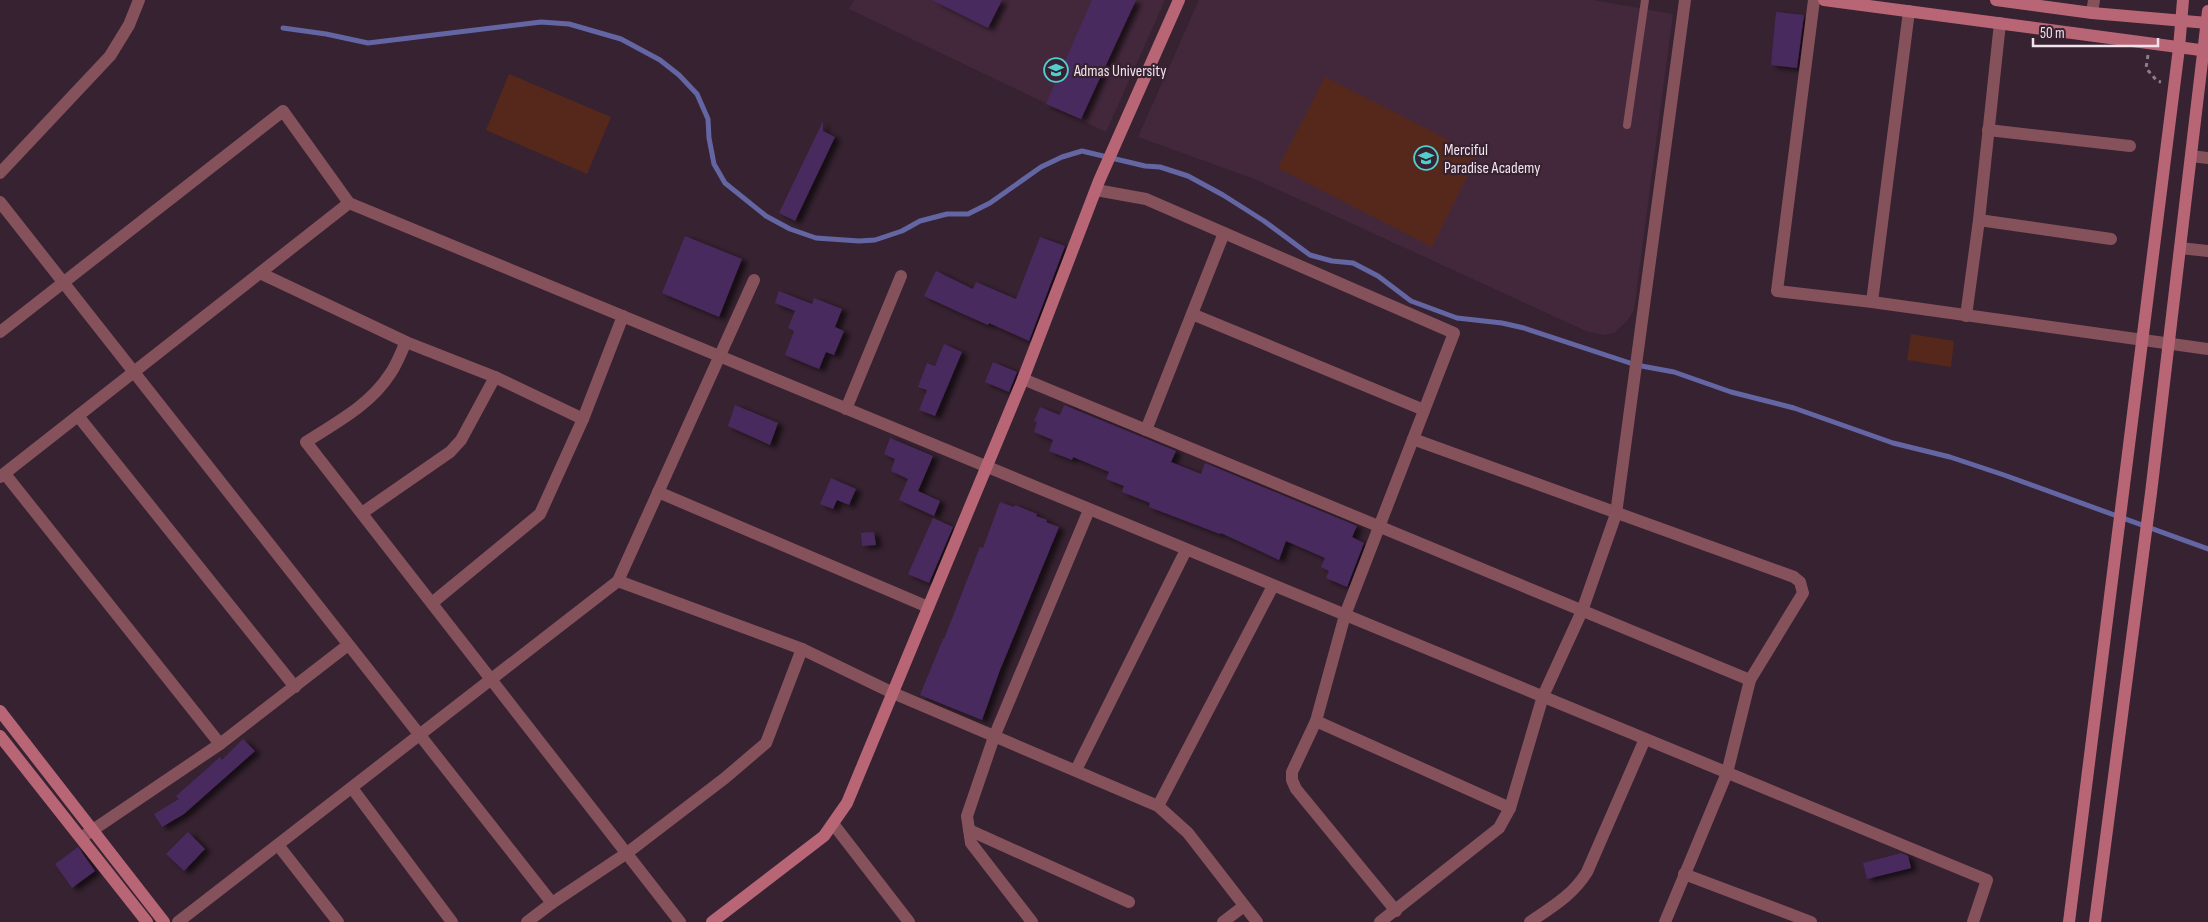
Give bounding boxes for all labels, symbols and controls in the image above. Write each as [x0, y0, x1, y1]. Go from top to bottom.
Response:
scale bar [2033, 15, 2158, 47]
text: 50 m [2040, 24, 2065, 43]
school or university icon: Admas University [1043, 57, 1069, 83]
place label: Admas University [1073, 62, 1166, 81]
place label: Merciful Paradise Academy [1444, 141, 1541, 178]
school or university icon: Merciful Paradise Academy [1413, 145, 1439, 171]

